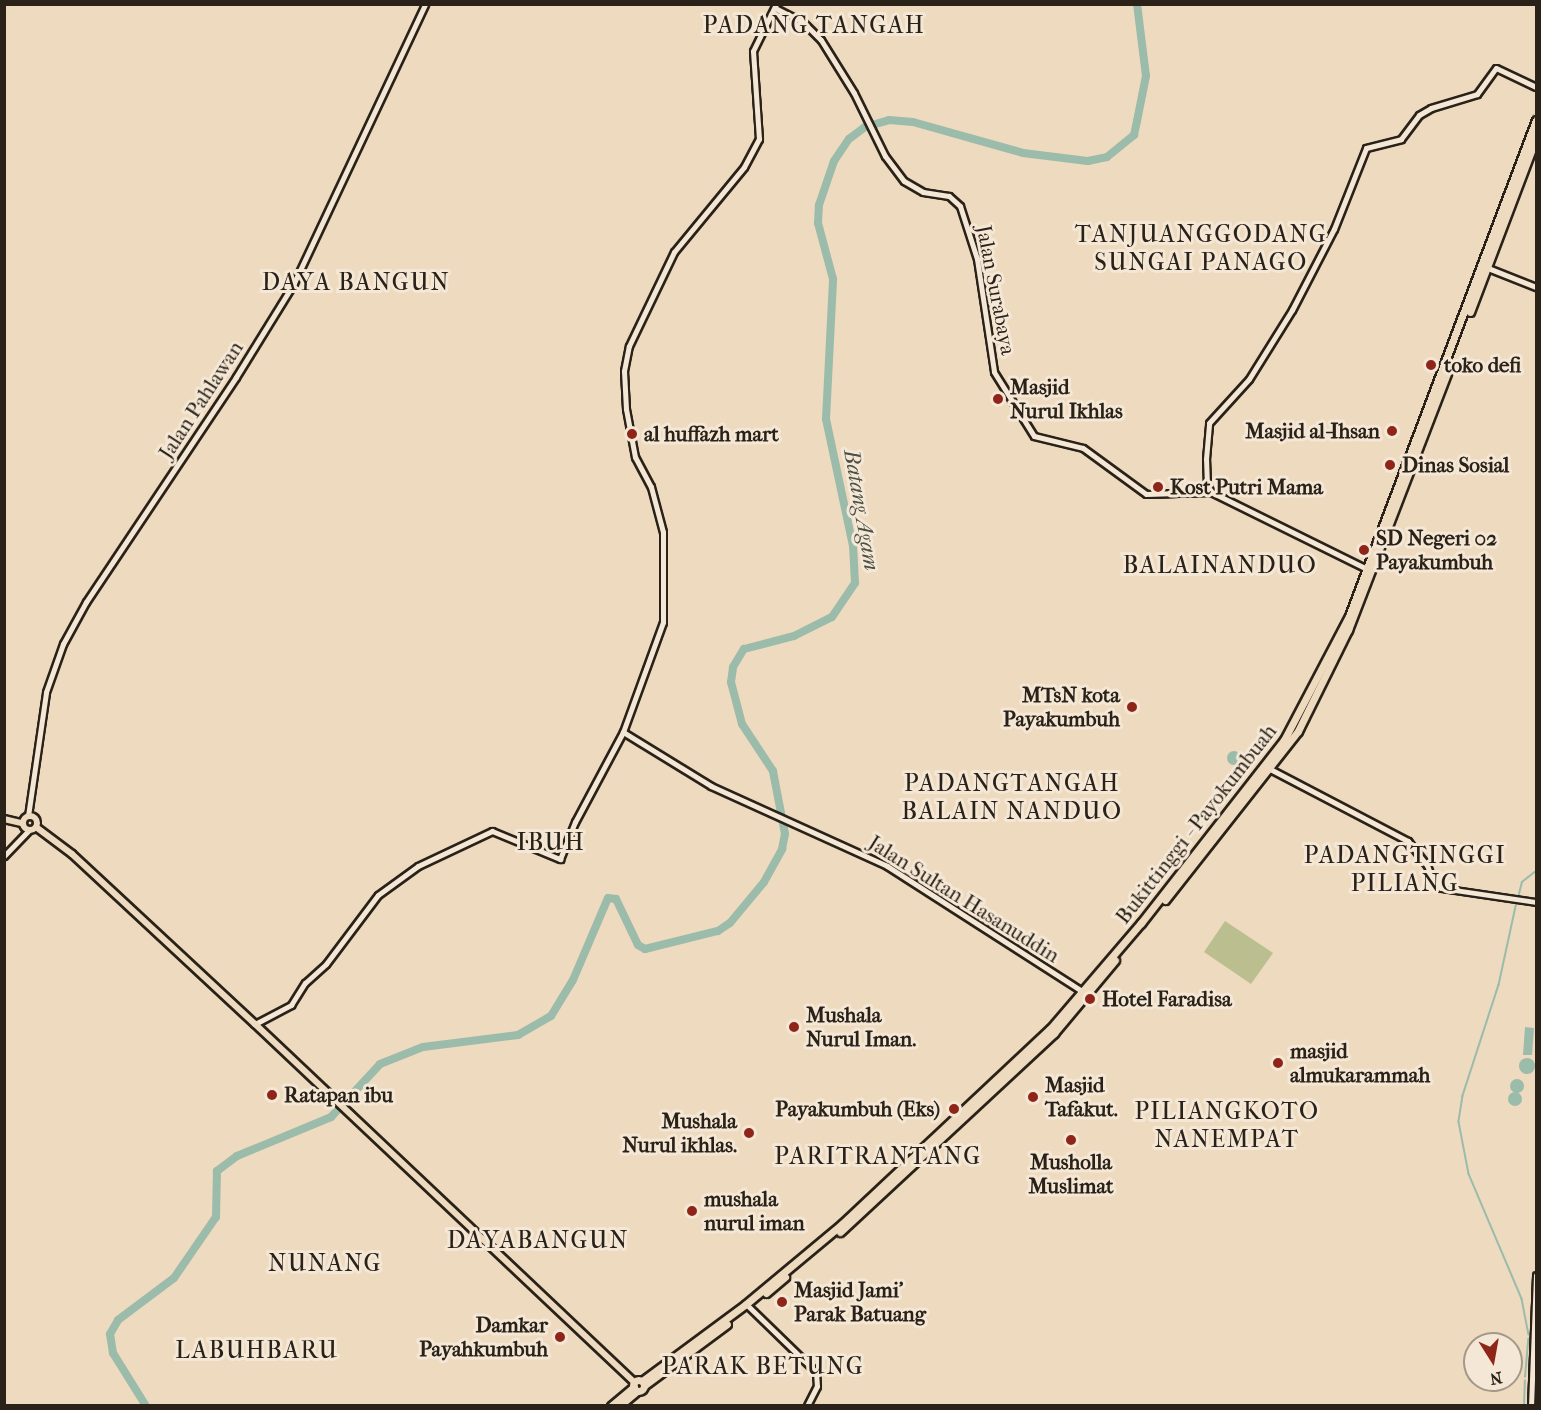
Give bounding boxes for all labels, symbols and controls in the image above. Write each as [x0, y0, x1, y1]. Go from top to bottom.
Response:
district label: PADANG TANGAH [703, 12, 925, 40]
district label: TANJUANGGODANG SUNGAI PANAGO [1075, 221, 1327, 277]
street label: Jalan Surabaya [971, 223, 1021, 357]
district label: DAYA BANGUN [262, 269, 450, 297]
street label: Jalan Pahlawan [153, 336, 249, 464]
place label: toko defi [1444, 352, 1521, 378]
marker: toko defi [1422, 356, 1440, 374]
place label: Masjid Nurul Ikhlas [1010, 374, 1123, 424]
marker: Masjid Nurul Ikhlas [991, 392, 1005, 406]
place label: Masjid al-Ihsan [1245, 418, 1380, 444]
place label: al huffazh mart [644, 421, 779, 447]
marker: Masjid al-Ihsan [1385, 424, 1399, 438]
marker: al huffazh mart [625, 427, 639, 441]
water label: Batang Agam [837, 447, 885, 573]
place label: Dinas Sosial [1402, 452, 1509, 478]
marker: Dinas Sosial [1383, 458, 1397, 472]
place label: Kost Putri Mama [1170, 474, 1323, 500]
marker: Kost Putri Mama [1151, 480, 1165, 494]
place label: SD Negeri 02 Payakumbuh [1376, 525, 1497, 575]
marker: SD Negeri 02 Payakumbuh [1357, 543, 1371, 557]
district label: BALAINANDUO [1123, 552, 1317, 580]
place label: MTsN kota Payakumbuh [1003, 682, 1120, 732]
marker: MTsN kota Payakumbuh [1125, 700, 1139, 714]
street label: Bukittinggi - Payokumbuah [1110, 719, 1282, 929]
district label: PADANGTANGAH BALAIN NANDUO [902, 770, 1122, 826]
district label: IBUH [517, 829, 585, 857]
street label: Jalan Sultan Hasanuddin [864, 830, 1064, 968]
district label: PADANGTINGGI PILIANG [1304, 842, 1506, 898]
place label: Hotel Faradisa [1102, 986, 1232, 1012]
marker: Hotel Faradisa [1083, 992, 1097, 1006]
place label: Mushala Nurul Iman. [806, 1002, 916, 1052]
marker: Mushala Nurul Iman. [787, 1020, 801, 1034]
place label: masjid almukarammah [1290, 1038, 1430, 1088]
marker: masjid almukarammah [1271, 1056, 1285, 1070]
place label: Masjid Tafakut. [1045, 1072, 1118, 1122]
place label: Ratapan ibu [284, 1082, 393, 1108]
marker: Ratapan ibu [265, 1088, 279, 1102]
marker: Masjid Tafakut. [1026, 1090, 1040, 1104]
place label: Payakumbuh (Eks) [775, 1096, 940, 1122]
district label: PILIANGKOTO NANEMPAT [1134, 1098, 1320, 1154]
marker: Payakumbuh (Eks) [945, 1100, 963, 1118]
place label: Mushala Nurul ikhlas. [622, 1108, 737, 1158]
marker: Mushala Nurul ikhlas. [742, 1126, 756, 1140]
marker: Musholla Muslimat [1064, 1133, 1078, 1147]
district label: PARITRANTANG [774, 1143, 982, 1171]
place label: Musholla Muslimat [1028, 1149, 1114, 1199]
place label: mushala nurul iman [704, 1186, 805, 1236]
marker: mushala nurul iman [685, 1204, 699, 1218]
district label: DAYABANGUN [447, 1227, 629, 1255]
district label: NUNANG [268, 1250, 382, 1278]
place label: Masjid Jami' Parak Batuang [794, 1277, 926, 1327]
marker: Masjid Jami' Parak Batuang [775, 1295, 789, 1309]
place label: Damkar Payahkumbuh [419, 1312, 548, 1362]
marker: Damkar Payahkumbuh [553, 1330, 567, 1344]
north arrow [1463, 1332, 1523, 1392]
district label: LABUHBARU [175, 1337, 339, 1365]
district label: PARAK BETUNG [662, 1353, 864, 1381]
text: N [1488, 1368, 1504, 1389]

